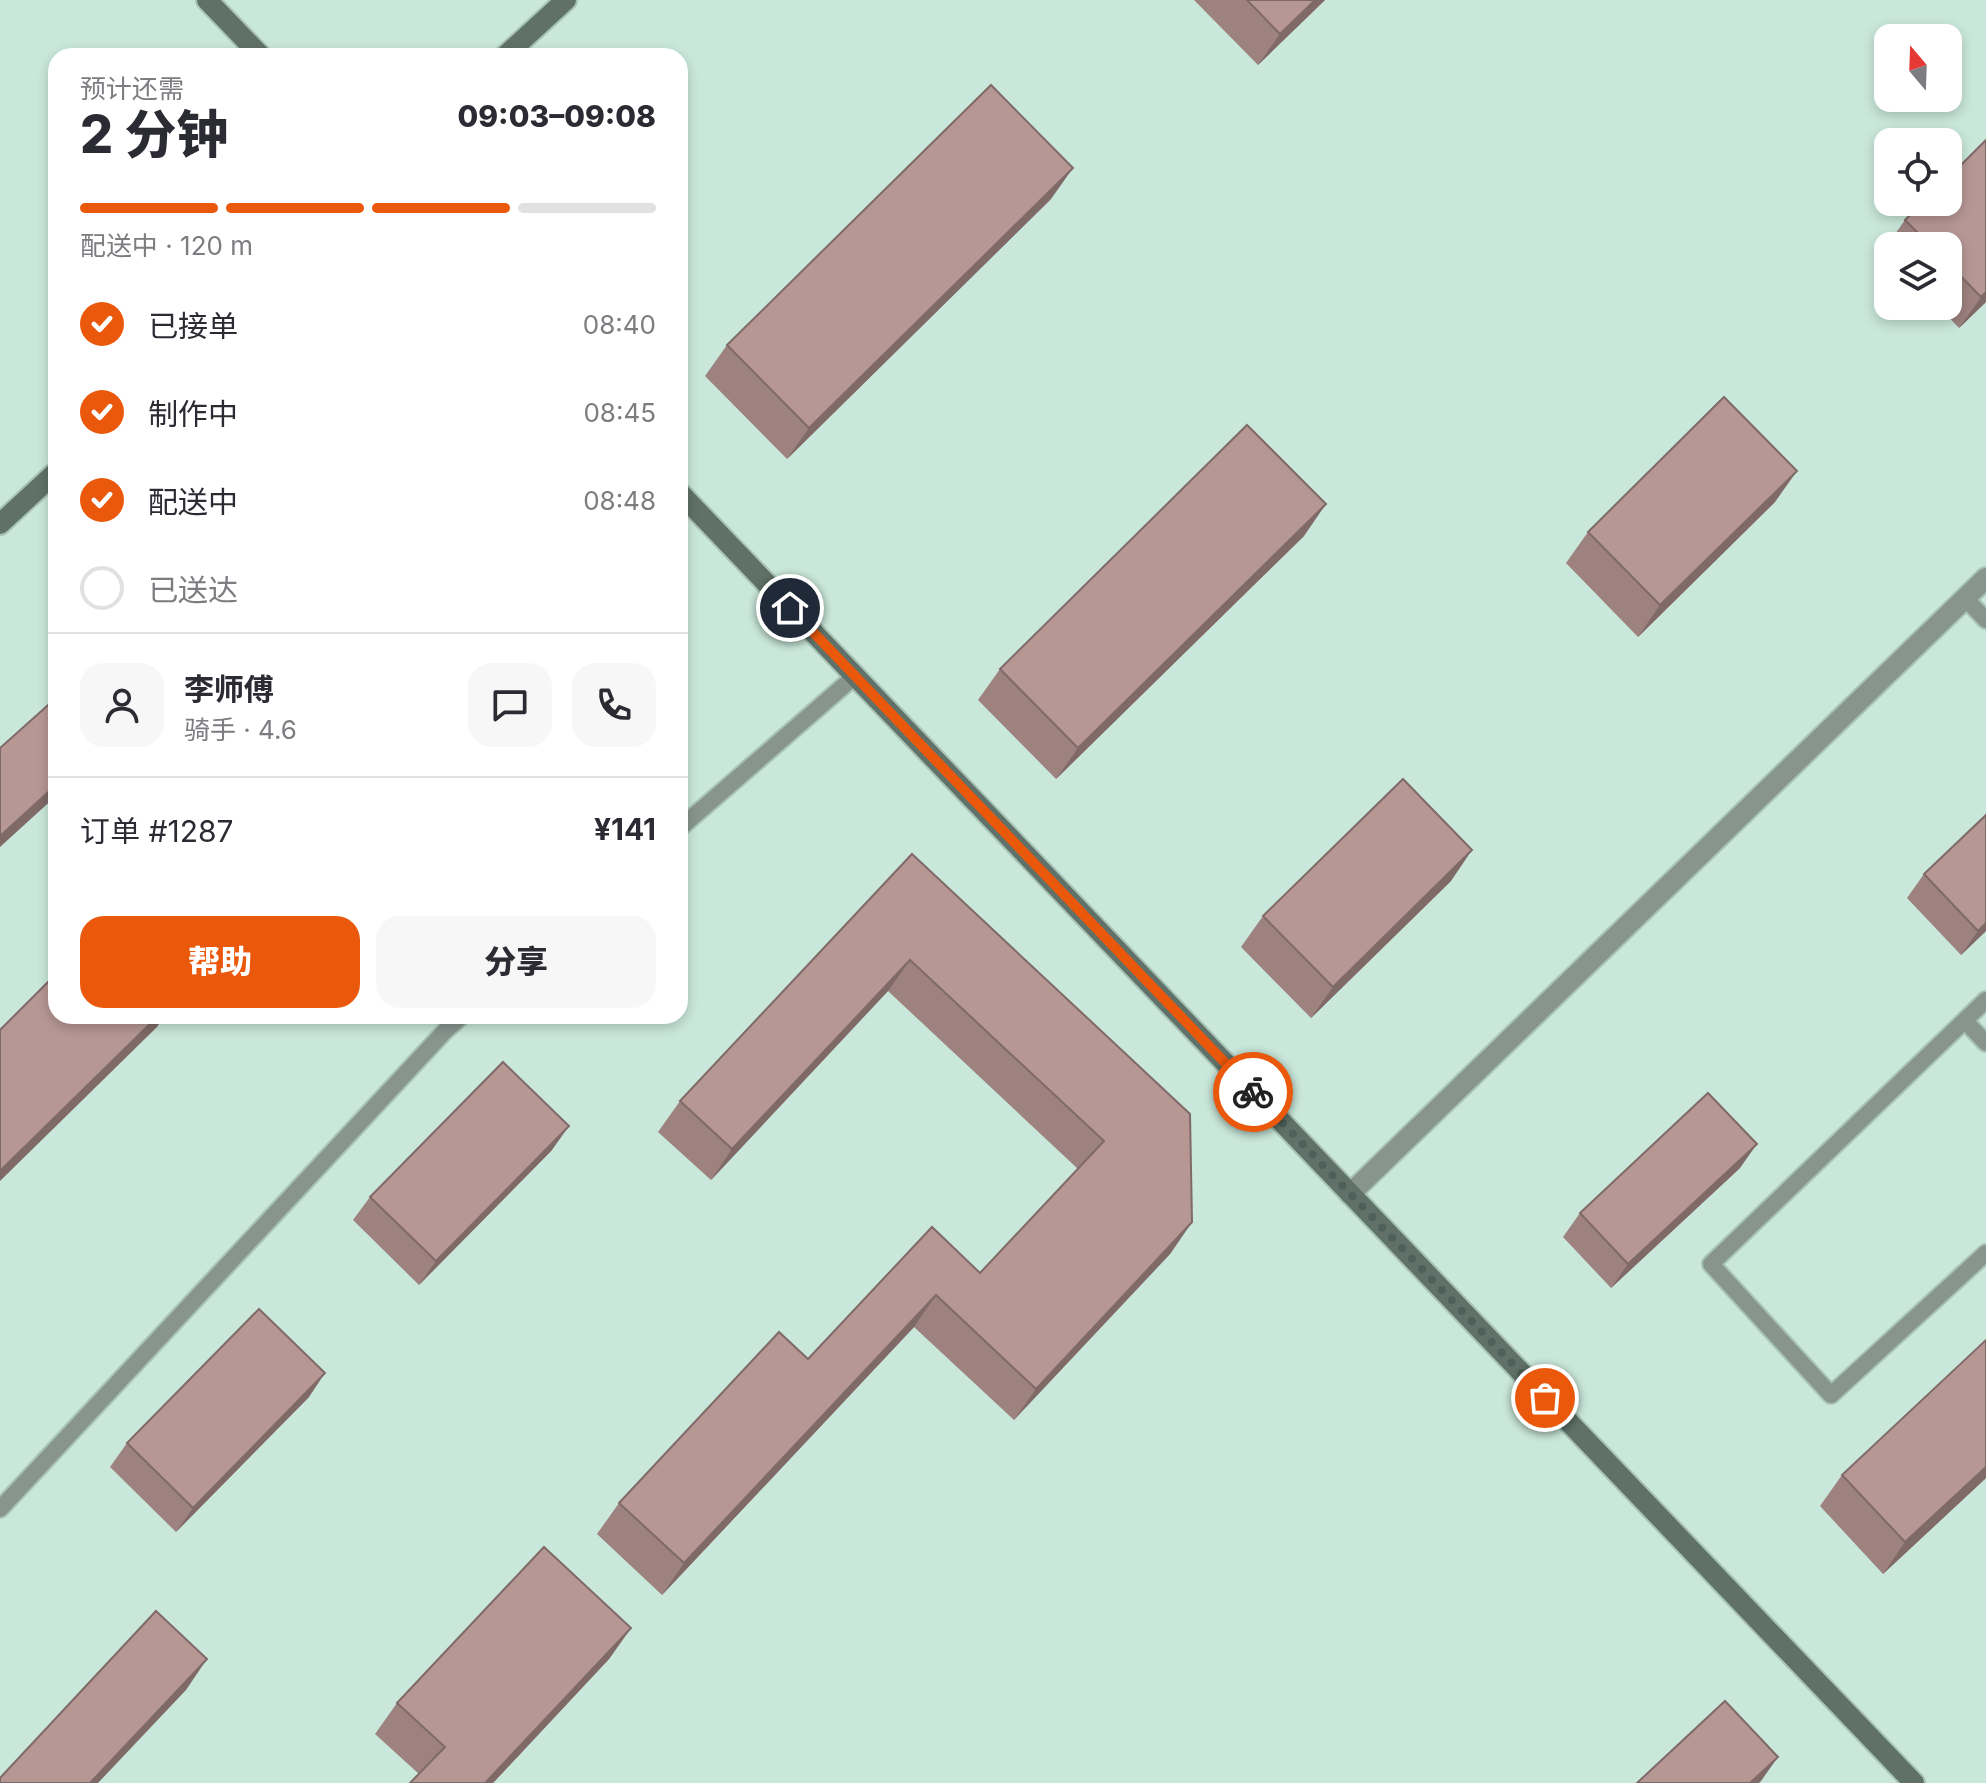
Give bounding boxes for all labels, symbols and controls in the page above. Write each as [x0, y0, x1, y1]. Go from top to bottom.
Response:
north arrow [1874, 24, 1962, 112]
map controls [1874, 24, 1962, 320]
text: 预计还需 [80, 73, 184, 104]
text: 09:03–09:08 [457, 98, 656, 134]
text: 2 分钟 [80, 103, 229, 166]
button: locate [1874, 128, 1962, 216]
text: 配送中 · 120 m [80, 230, 253, 261]
button: layers [1874, 232, 1962, 320]
icon: check [80, 302, 124, 346]
text: 已接单 [148, 308, 238, 344]
text: 08:40 [583, 309, 656, 340]
icon: check [80, 390, 124, 434]
text: 制作中 [148, 396, 238, 432]
text: 08:45 [583, 397, 656, 428]
icon: check [80, 478, 124, 522]
text: 配送中 [148, 484, 238, 520]
text: 08:48 [583, 485, 656, 516]
text: 已送达 [148, 572, 238, 608]
pin [756, 574, 824, 642]
icon: home [768, 586, 812, 630]
button: person [80, 663, 164, 747]
button: chat [468, 663, 552, 747]
button: phone [572, 663, 656, 747]
text: 李师傅 [184, 671, 274, 707]
text: 骑手 · 4.6 [184, 714, 297, 745]
text: ¥141 [594, 811, 656, 847]
text: 订单 #1287 [80, 813, 233, 849]
button: 帮助 [80, 916, 360, 1008]
button: 分享 [376, 916, 656, 1008]
courier [1213, 1052, 1293, 1132]
icon: bike [1231, 1070, 1275, 1114]
pin [1511, 1364, 1579, 1432]
icon: bag [1523, 1376, 1567, 1420]

